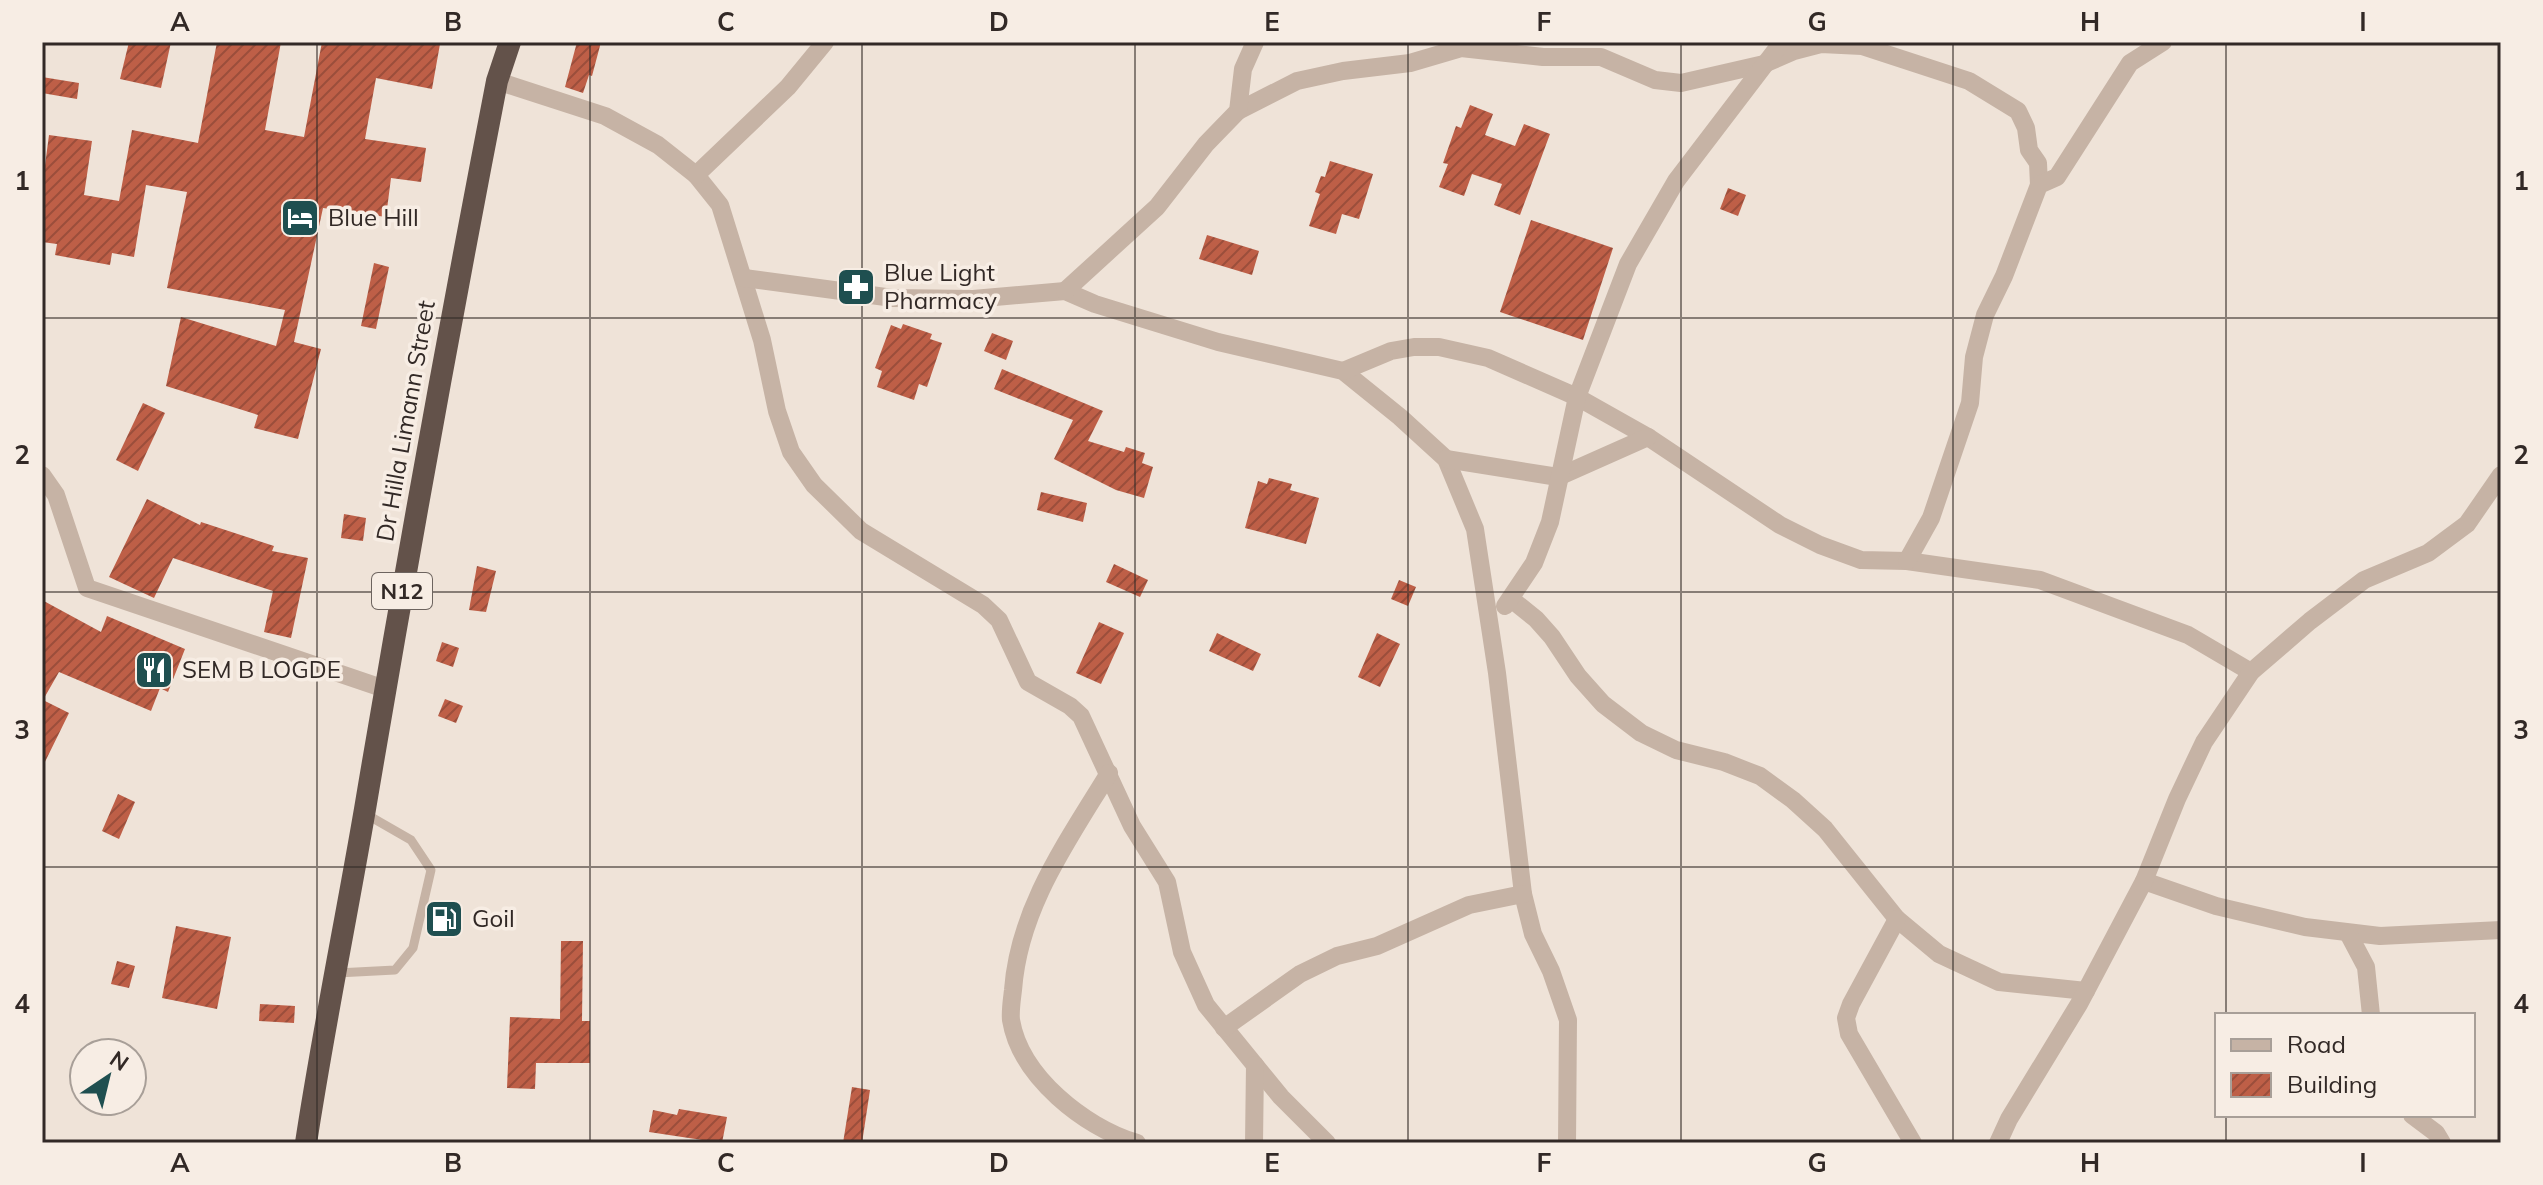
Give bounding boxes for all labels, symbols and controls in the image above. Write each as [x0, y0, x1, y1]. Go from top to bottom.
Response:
text: A [170, 5, 190, 38]
text: B [444, 5, 462, 38]
text: C [717, 5, 735, 38]
text: D [989, 5, 1009, 38]
text: E [1264, 5, 1280, 38]
text: F [1537, 5, 1552, 38]
text: G [1807, 5, 1827, 38]
text: H [2080, 5, 2100, 38]
text: I [2359, 5, 2367, 38]
text: 1 [14, 164, 30, 197]
text: 1 [2513, 164, 2529, 197]
hotel icon: Blue Hill [279, 197, 321, 239]
place label: Blue Hill [328, 202, 419, 232]
place label: Blue Light Pharmacy [884, 257, 997, 315]
pharmacy icon: Blue Light Pharmacy [835, 266, 877, 308]
street label: Dr Hilla Limann Street [369, 298, 441, 544]
text: 2 [14, 438, 30, 471]
text: 2 [2513, 438, 2529, 471]
road number: N12 [372, 573, 432, 609]
restaurant icon: SEM B LOGDE [133, 649, 175, 691]
place label: SEM B LOGDE [182, 654, 341, 684]
text: 3 [14, 713, 30, 746]
text: 3 [2513, 713, 2529, 746]
fuel station icon: Goil [423, 898, 465, 940]
place label: Goil [472, 903, 515, 933]
text: 4 [14, 987, 30, 1020]
text: 4 [2513, 987, 2529, 1020]
legend [2215, 1013, 2475, 1117]
text: Road [2287, 1029, 2346, 1059]
north arrow [68, 1037, 148, 1117]
text: N [105, 1044, 134, 1077]
text: Building [2287, 1069, 2377, 1099]
text: A [170, 1146, 190, 1179]
text: B [444, 1146, 462, 1179]
text: C [717, 1146, 735, 1179]
text: D [989, 1146, 1009, 1179]
text: E [1264, 1146, 1280, 1179]
text: F [1537, 1146, 1552, 1179]
text: G [1807, 1146, 1827, 1179]
text: H [2080, 1146, 2100, 1179]
text: I [2359, 1146, 2367, 1179]

